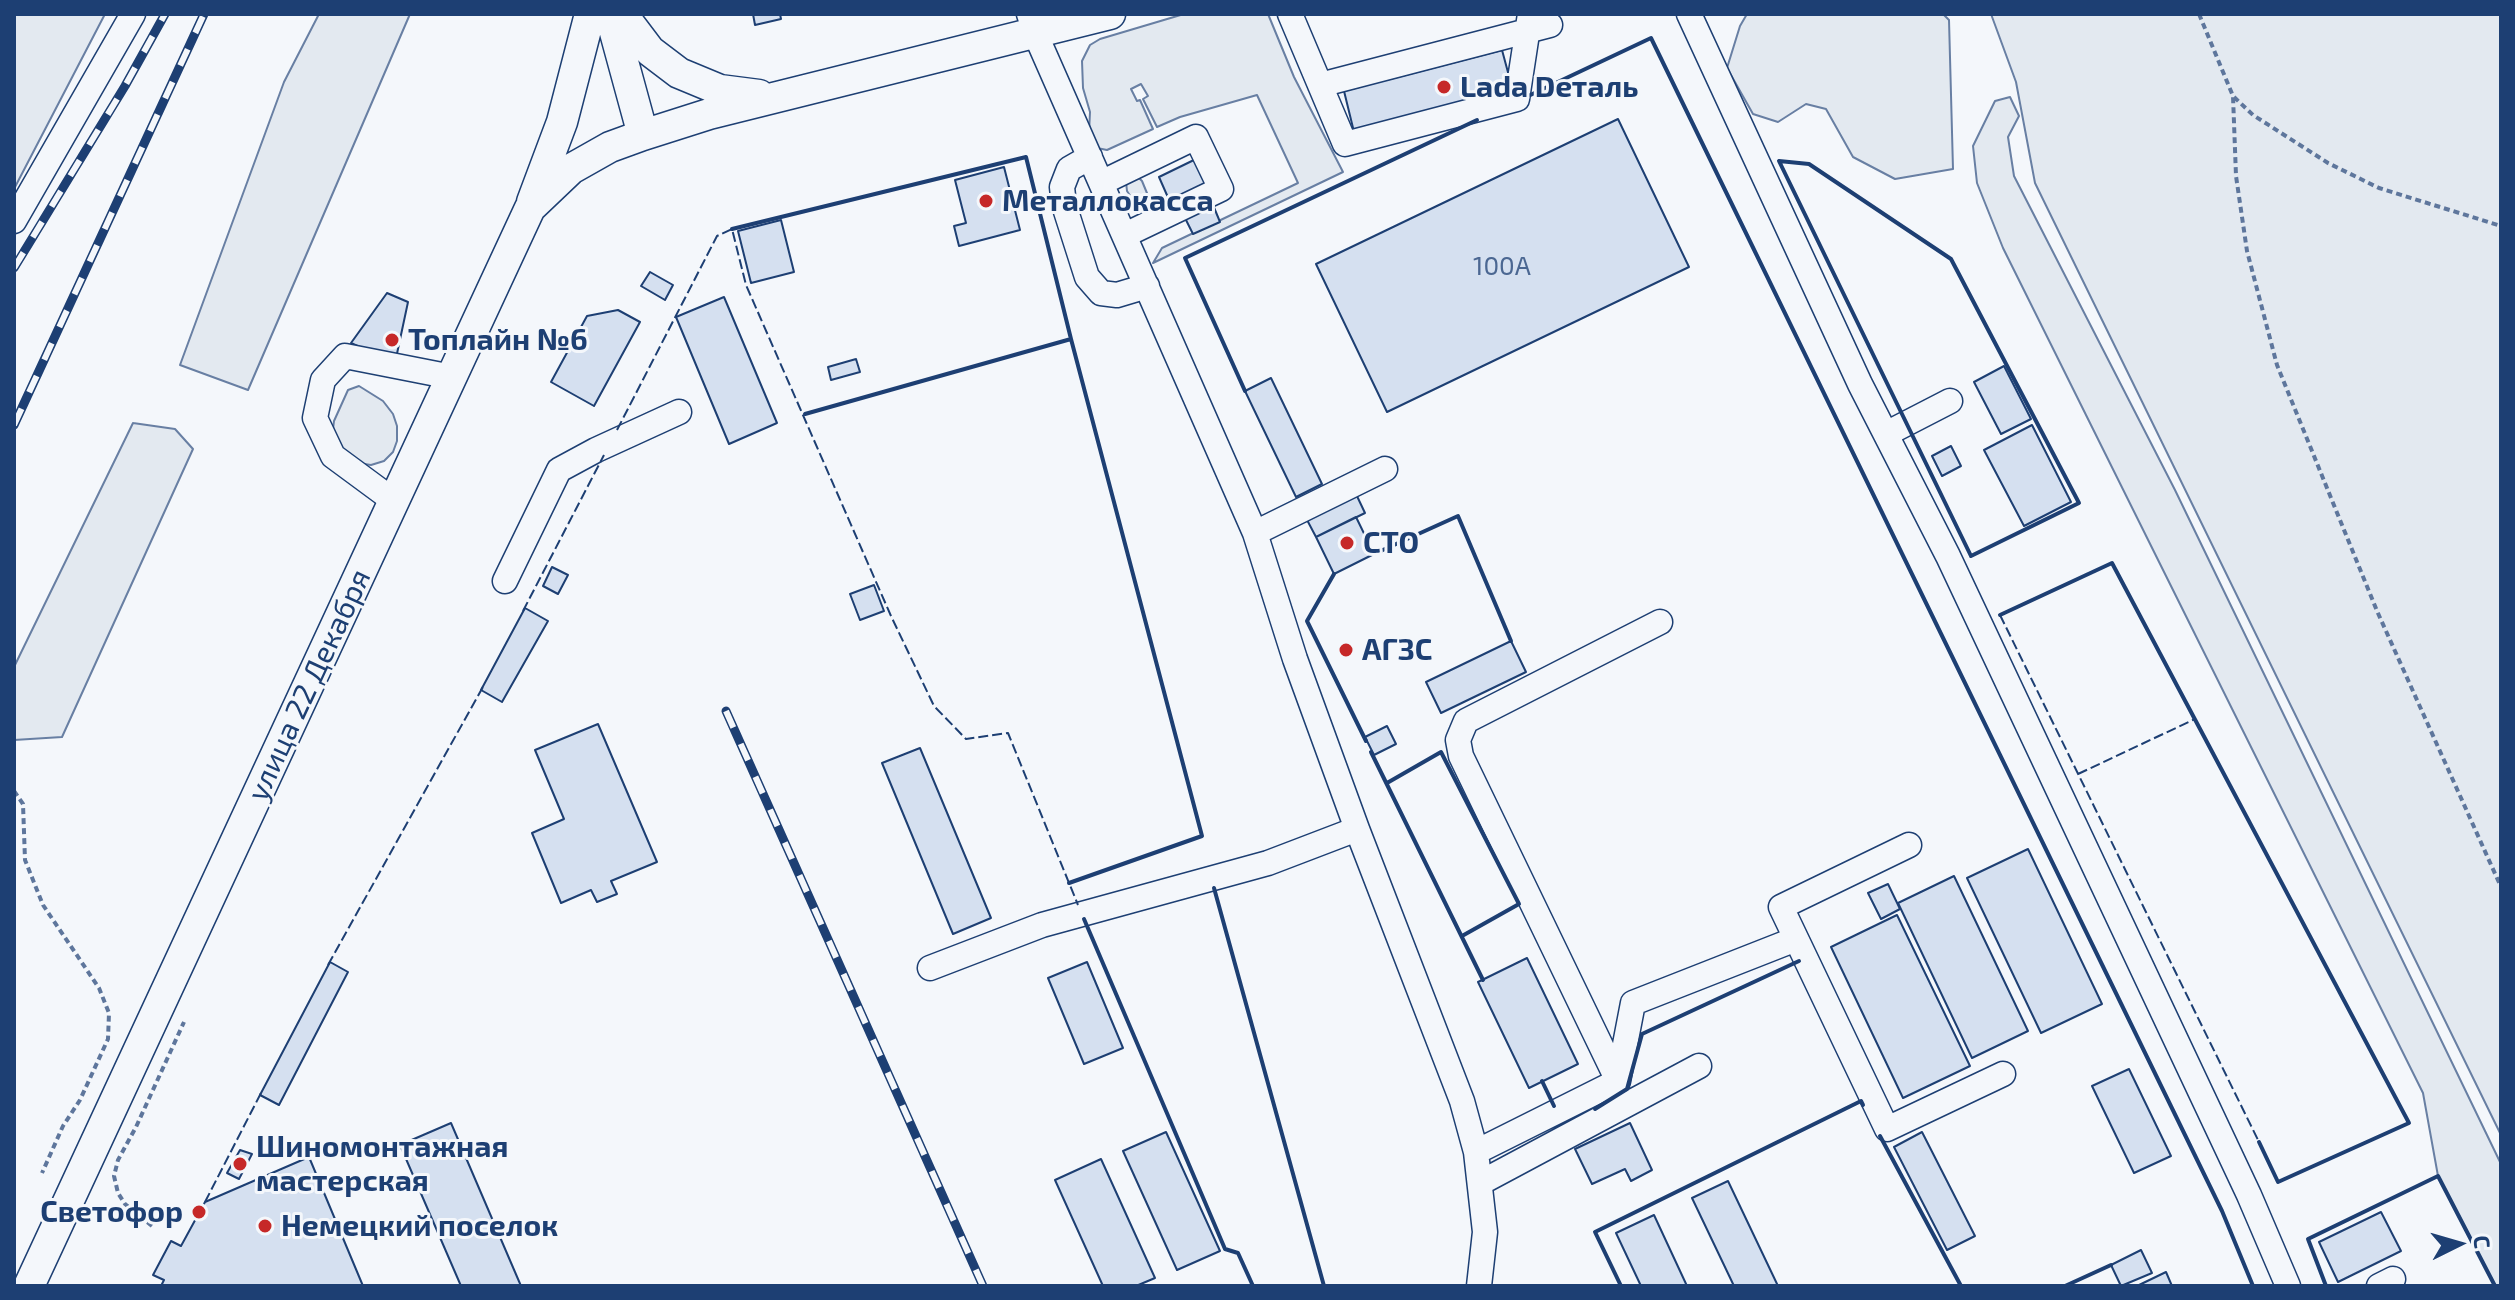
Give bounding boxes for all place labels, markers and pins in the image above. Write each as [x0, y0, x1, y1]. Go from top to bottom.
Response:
place label: Lada Dеталь [1460, 69, 1638, 105]
marker: Lada Dеталь [1435, 78, 1453, 96]
place label: Металлокасса [1002, 183, 1214, 219]
marker: Металлокасса [977, 192, 995, 210]
place label: Топлайн №6 [408, 322, 588, 358]
marker: Топлайн №6 [383, 331, 401, 349]
place label: СТО [1363, 525, 1419, 561]
marker: СТО [1338, 534, 1356, 552]
place label: АГЗС [1362, 632, 1432, 668]
marker: АГЗС [1337, 641, 1355, 659]
place label: Шиномонтажная мастерская [256, 1129, 508, 1200]
marker: Шиномонтажная мастерская [231, 1155, 249, 1173]
place label: Светофор [40, 1194, 183, 1230]
marker: Светофор [190, 1203, 208, 1221]
place label: Немецкий поселок [281, 1208, 558, 1244]
marker: Немецкий поселок [256, 1217, 274, 1235]

